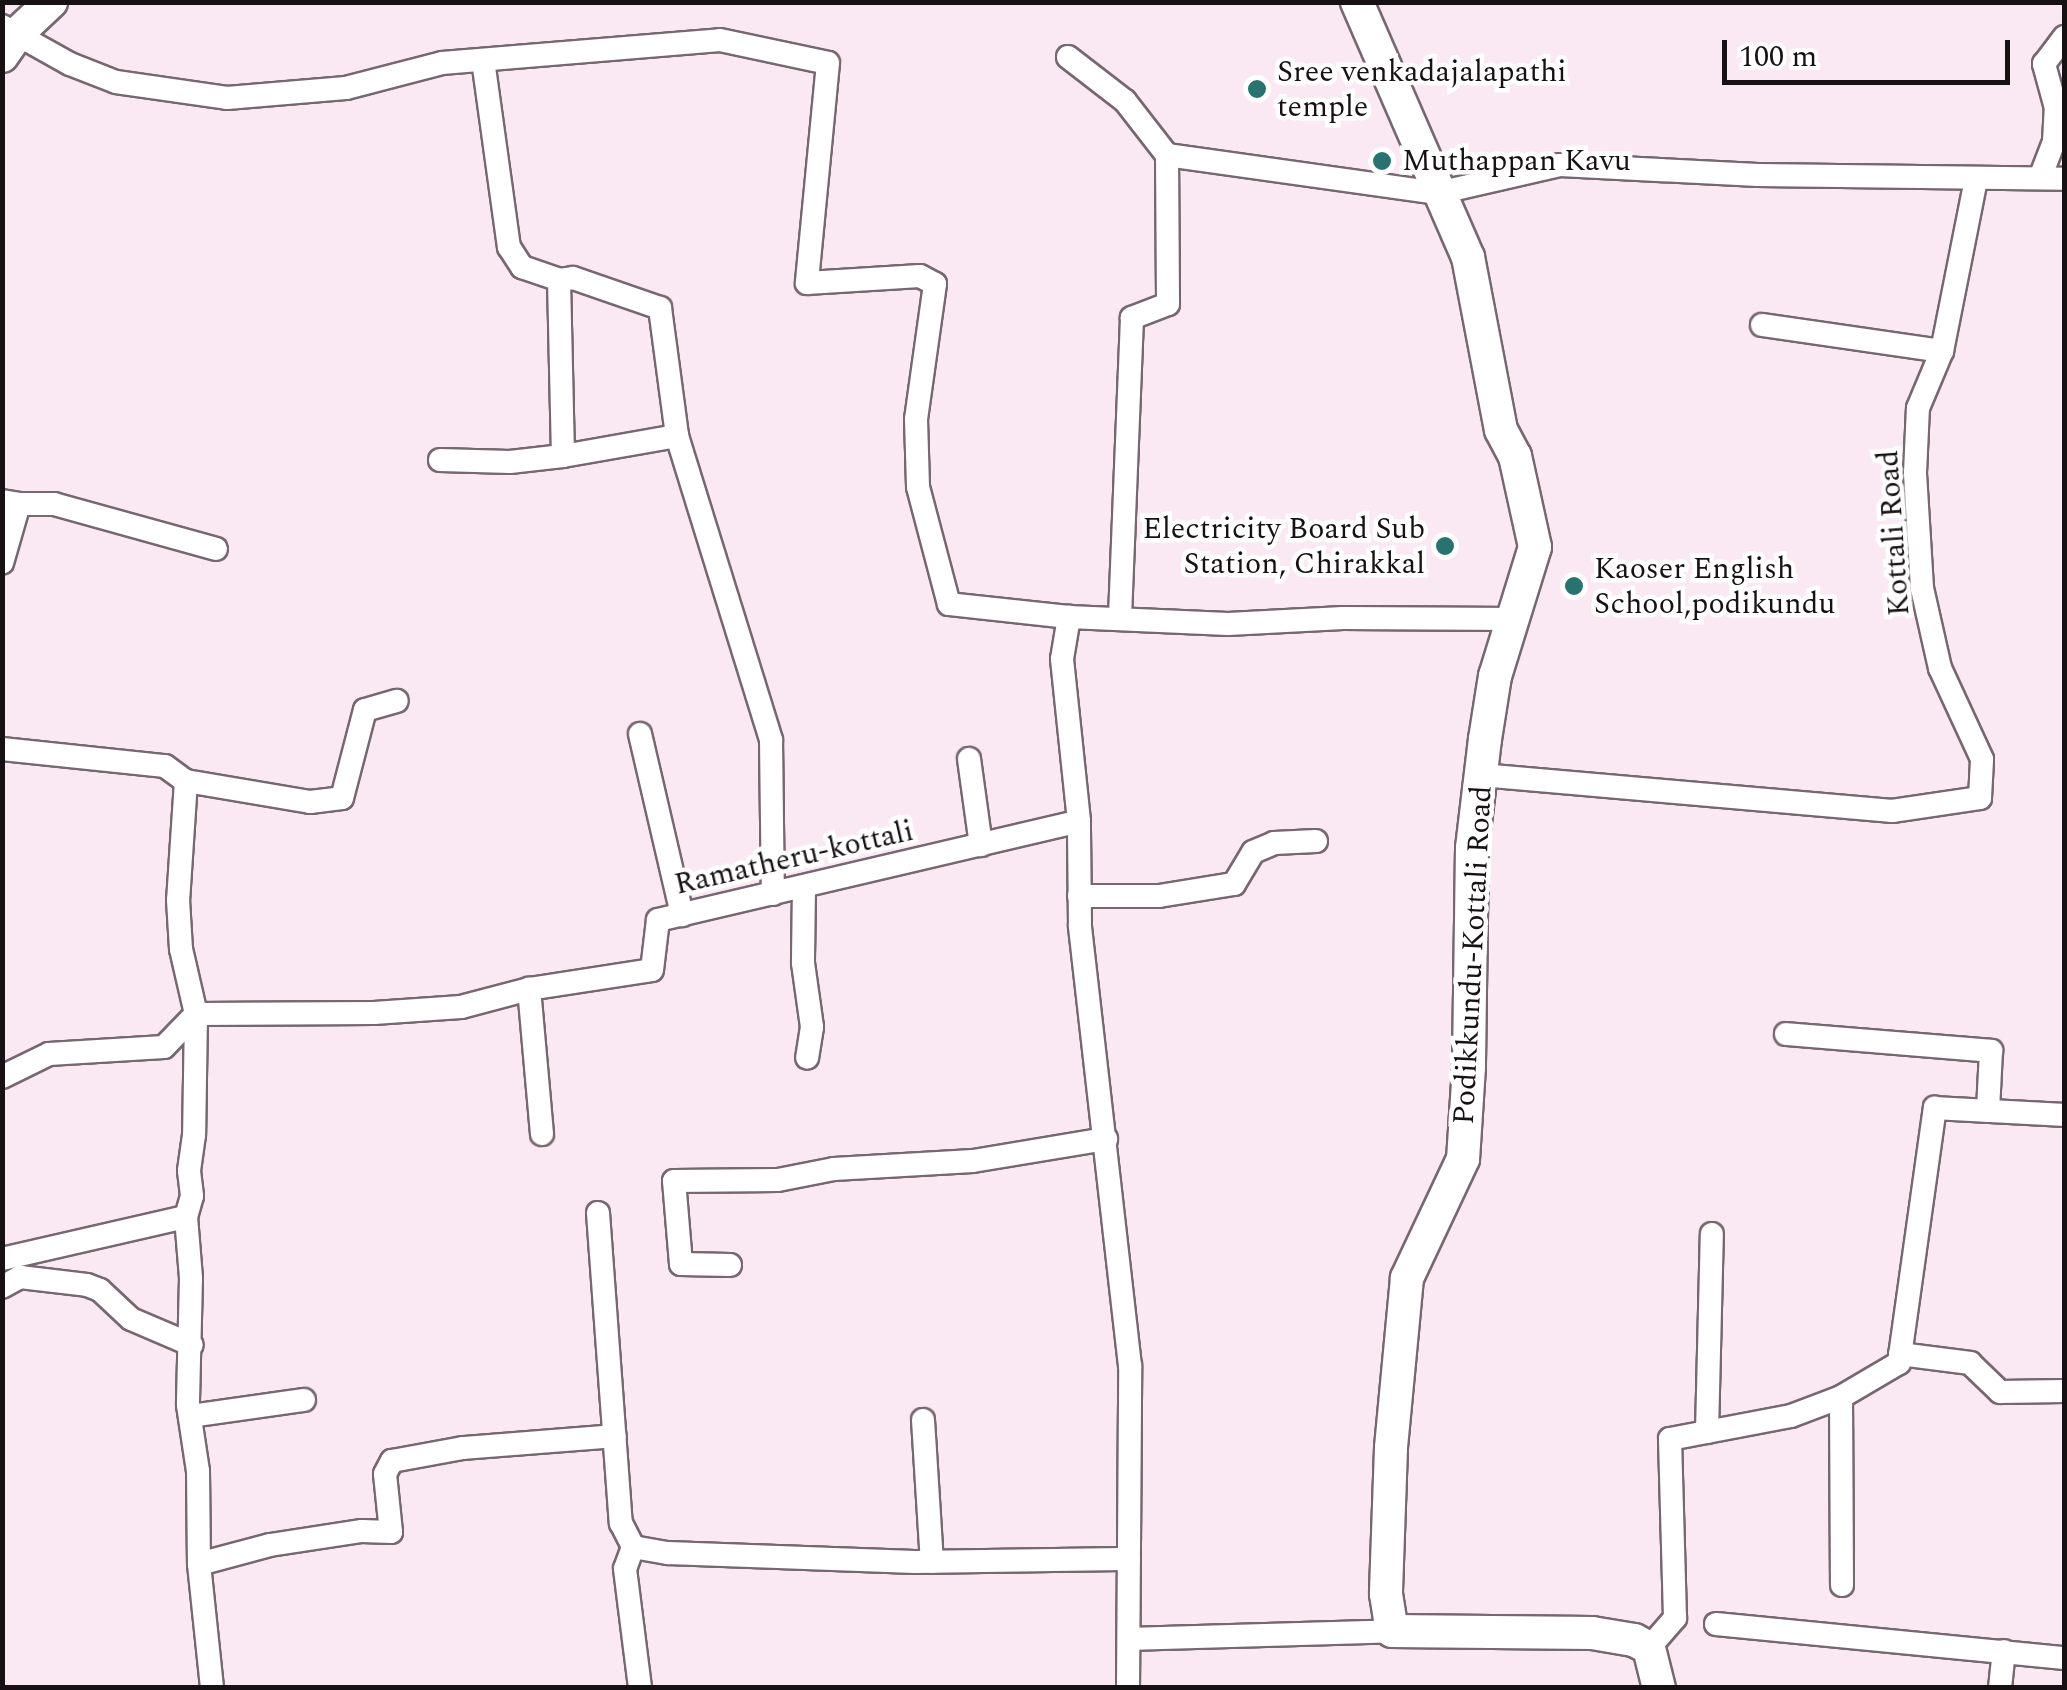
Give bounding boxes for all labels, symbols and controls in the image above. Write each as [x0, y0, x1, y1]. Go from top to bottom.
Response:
scale bar [1727, 20, 2014, 82]
text: 100 m [1739, 34, 1817, 80]
place label: Sree venkadajalapathi temple [1277, 54, 1567, 124]
marker: Sree venkadajalapathi temple [1246, 78, 1268, 100]
place label: Muthappan Kavu [1402, 143, 1631, 179]
marker: Muthappan Kavu [1371, 150, 1393, 172]
street label: Kottali Road [1870, 449, 1918, 617]
place label: Electricity Board Sub Station, Chirakkal [1142, 511, 1425, 582]
marker: Electricity Board Sub Station, Chirakkal [1434, 535, 1456, 557]
place label: Kaoser English School,podikundu [1594, 551, 1835, 622]
marker: Kaoser English School,podikundu [1563, 575, 1585, 597]
street label: Podikkundu-Kottali Road [1446, 785, 1500, 1125]
street label: Ramatheru-kottali [671, 813, 917, 903]

